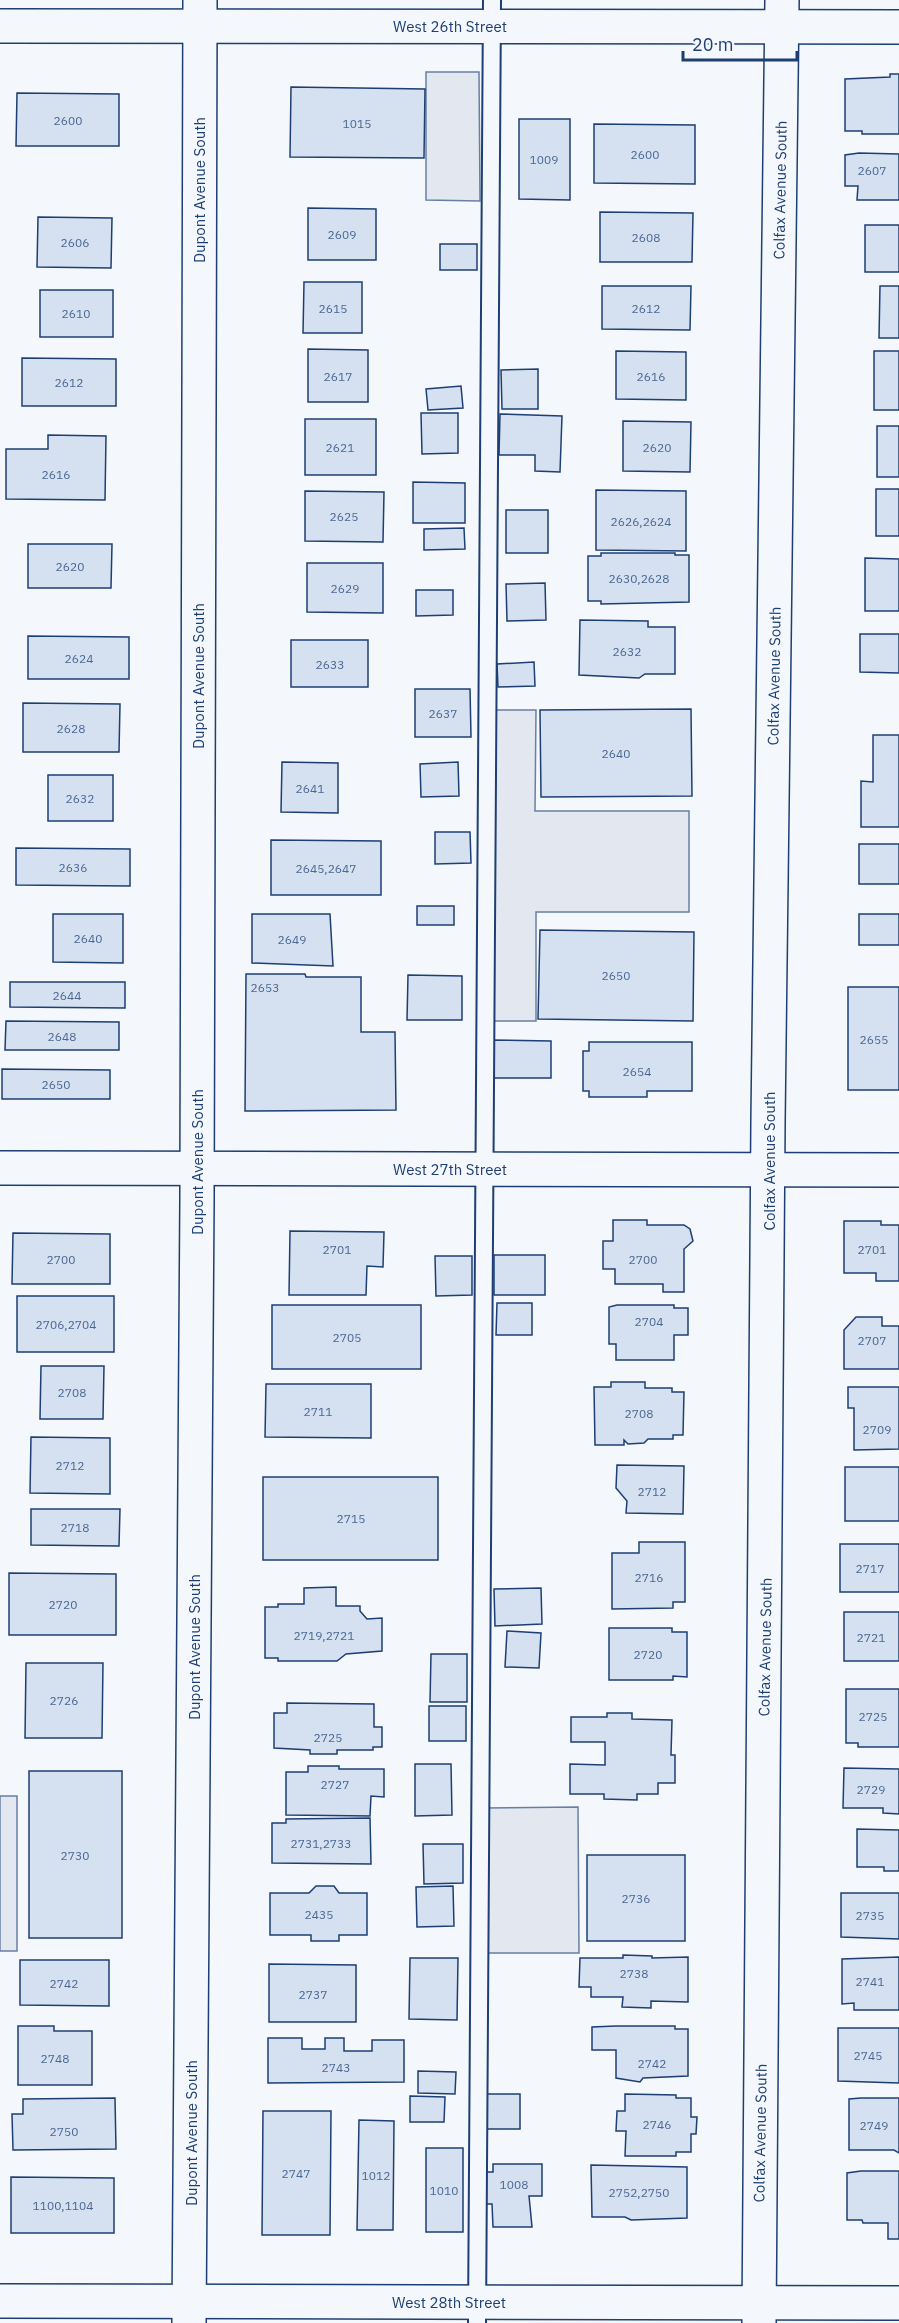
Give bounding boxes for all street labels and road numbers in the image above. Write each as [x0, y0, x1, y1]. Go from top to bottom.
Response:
street label: West 26th Street [393, 17, 507, 36]
street label: Dupont Avenue South [190, 117, 209, 263]
street label: Colfax Avenue South [769, 120, 791, 260]
street label: Dupont Avenue South [189, 603, 208, 749]
street label: Colfax Avenue South [763, 606, 785, 746]
street label: Dupont Avenue South [188, 1089, 207, 1235]
street label: Colfax Avenue South [760, 1092, 779, 1230]
street label: West 27th Street [393, 1160, 507, 1179]
street label: Dupont Avenue South [185, 1574, 204, 1720]
street label: Colfax Avenue South [754, 1577, 776, 1717]
street label: Dupont Avenue South [182, 2060, 201, 2206]
street label: Colfax Avenue South [749, 2063, 771, 2203]
street label: West 28th Street [392, 2293, 506, 2312]

